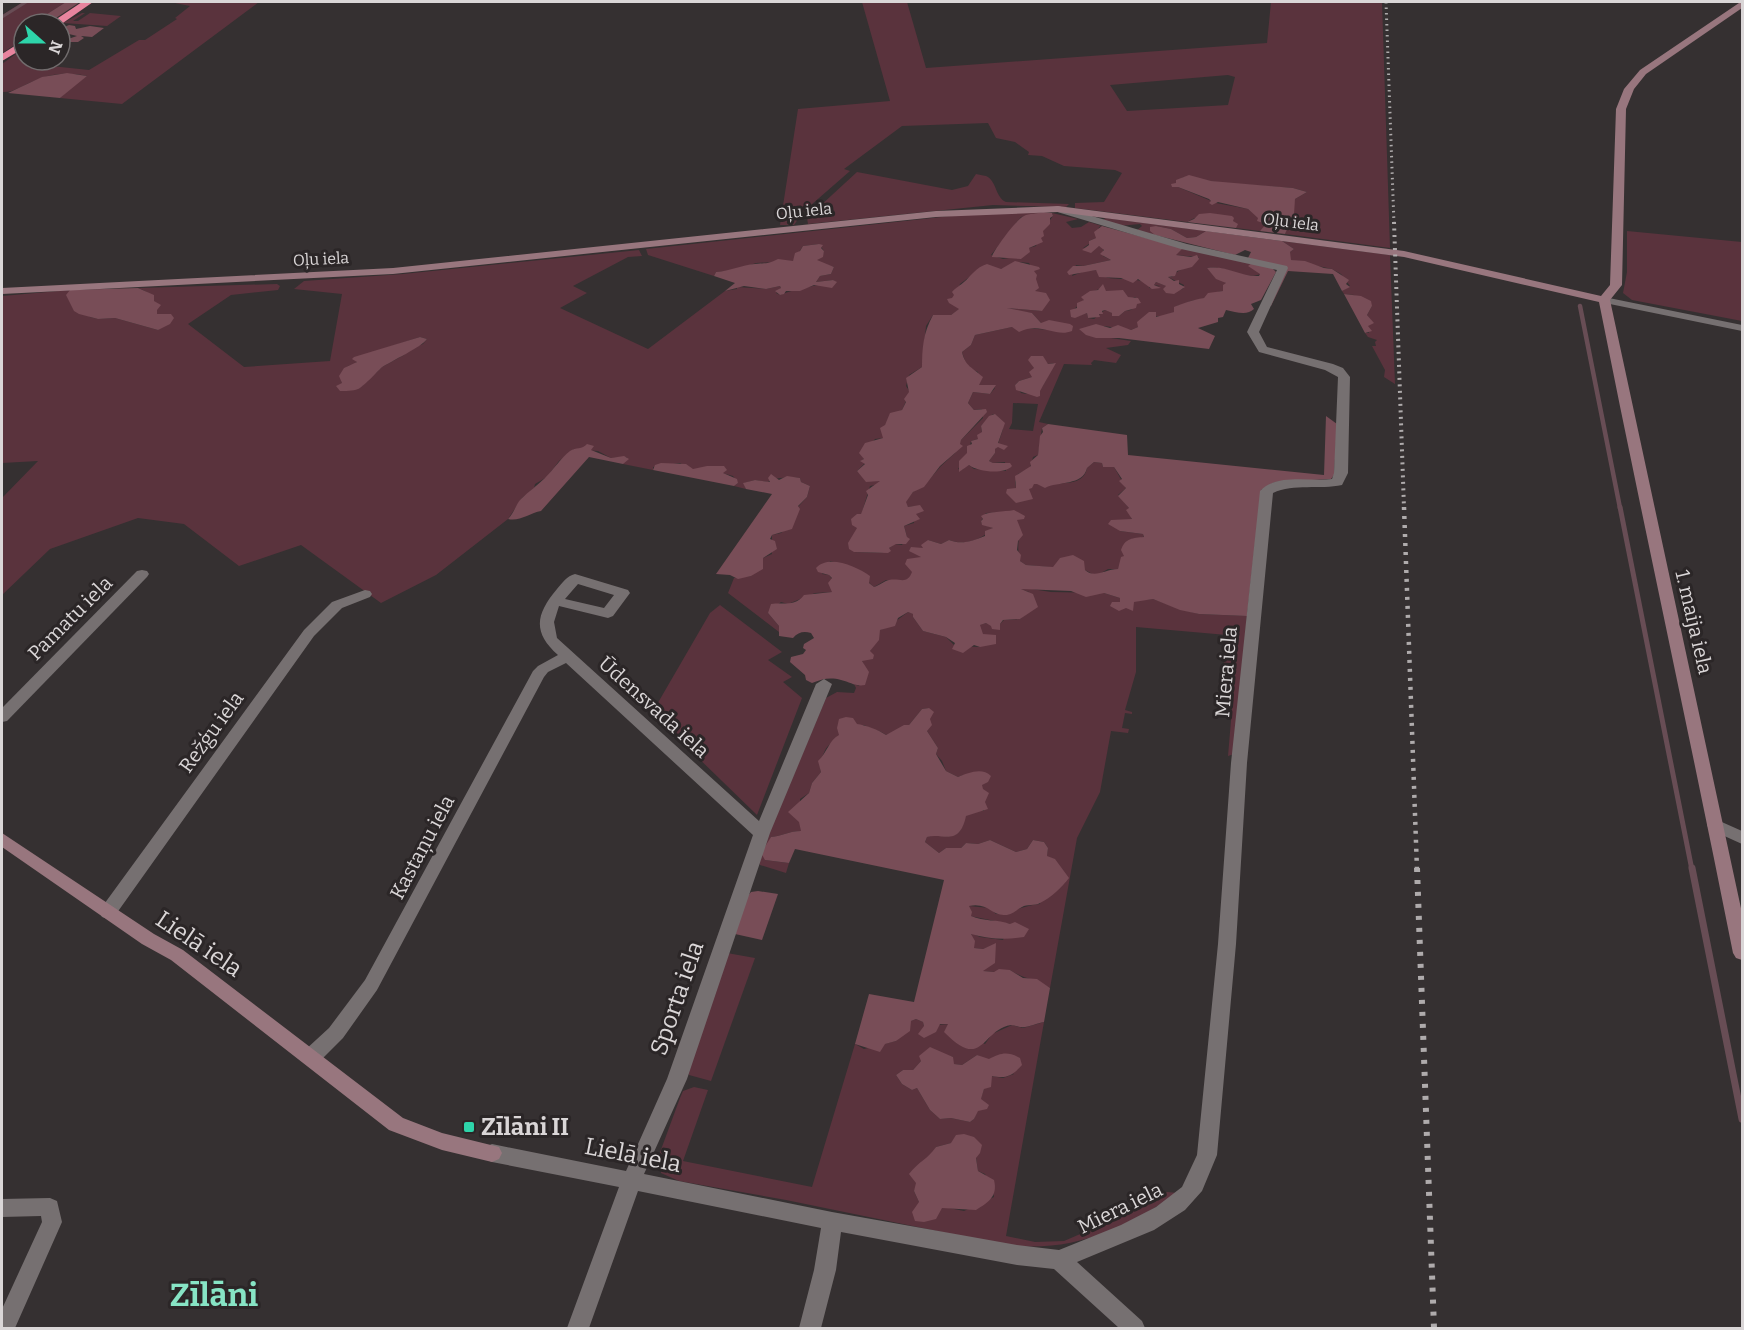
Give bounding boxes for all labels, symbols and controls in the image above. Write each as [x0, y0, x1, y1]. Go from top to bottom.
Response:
north arrow [12, 12, 72, 72]
text: N [44, 38, 67, 56]
street label: Oļu iela [775, 199, 833, 224]
street label: Oļu iela [1262, 209, 1320, 236]
street label: Oļu iela [292, 248, 350, 271]
street label: 1. maija iela [1669, 568, 1718, 677]
street label: Pamatu iela [23, 571, 117, 665]
street label: Miera iela [1210, 625, 1242, 718]
street label: Ūdensvada iela [594, 651, 714, 763]
street label: Režģu iela [174, 687, 248, 777]
street label: Kastaņu iela [385, 791, 460, 904]
street label: Lielā iela [151, 905, 247, 983]
street label: Sporta iela [644, 937, 710, 1059]
place label: Zīlāni II [481, 1113, 569, 1141]
marker: Zīlāni II [462, 1120, 476, 1134]
street label: Lielā iela [582, 1132, 684, 1178]
street label: Miera iela [1074, 1177, 1166, 1239]
district label: Zīlāni [170, 1276, 258, 1314]

